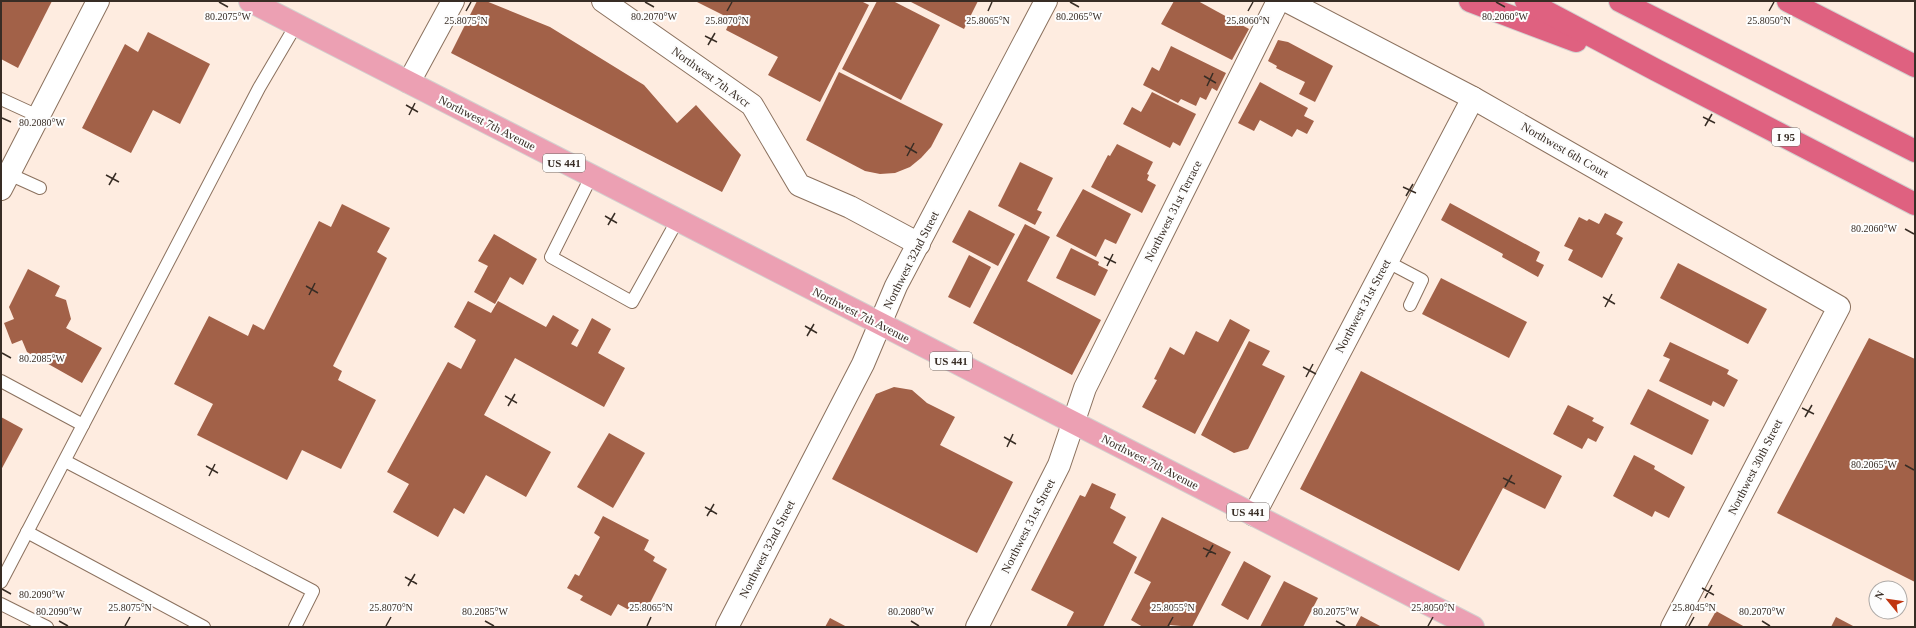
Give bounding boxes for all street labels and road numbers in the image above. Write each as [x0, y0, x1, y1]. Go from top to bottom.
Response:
street label: Northwest 7th Avcr [669, 44, 753, 110]
street label: Northwest 7th Avenue [436, 92, 538, 154]
street label: Northwest 6th Court [1519, 119, 1612, 181]
road number: I 95 [1772, 128, 1800, 146]
road number: US 441 [543, 154, 585, 172]
street label: Northwest 31st Terrace [1141, 158, 1205, 264]
street label: Northwest 32nd Street [880, 208, 942, 311]
street label: Northwest 31st Street [1332, 256, 1394, 355]
street label: Northwest 7th Avenue [810, 284, 912, 346]
road number: US 441 [930, 352, 972, 370]
street label: Northwest 30th Street [1725, 416, 1785, 517]
street label: Northwest 7th Avenue [1099, 431, 1201, 493]
street label: Northwest 31st Street [998, 476, 1058, 576]
street label: Northwest 32nd Street [736, 497, 798, 600]
road number: US 441 [1227, 503, 1269, 521]

